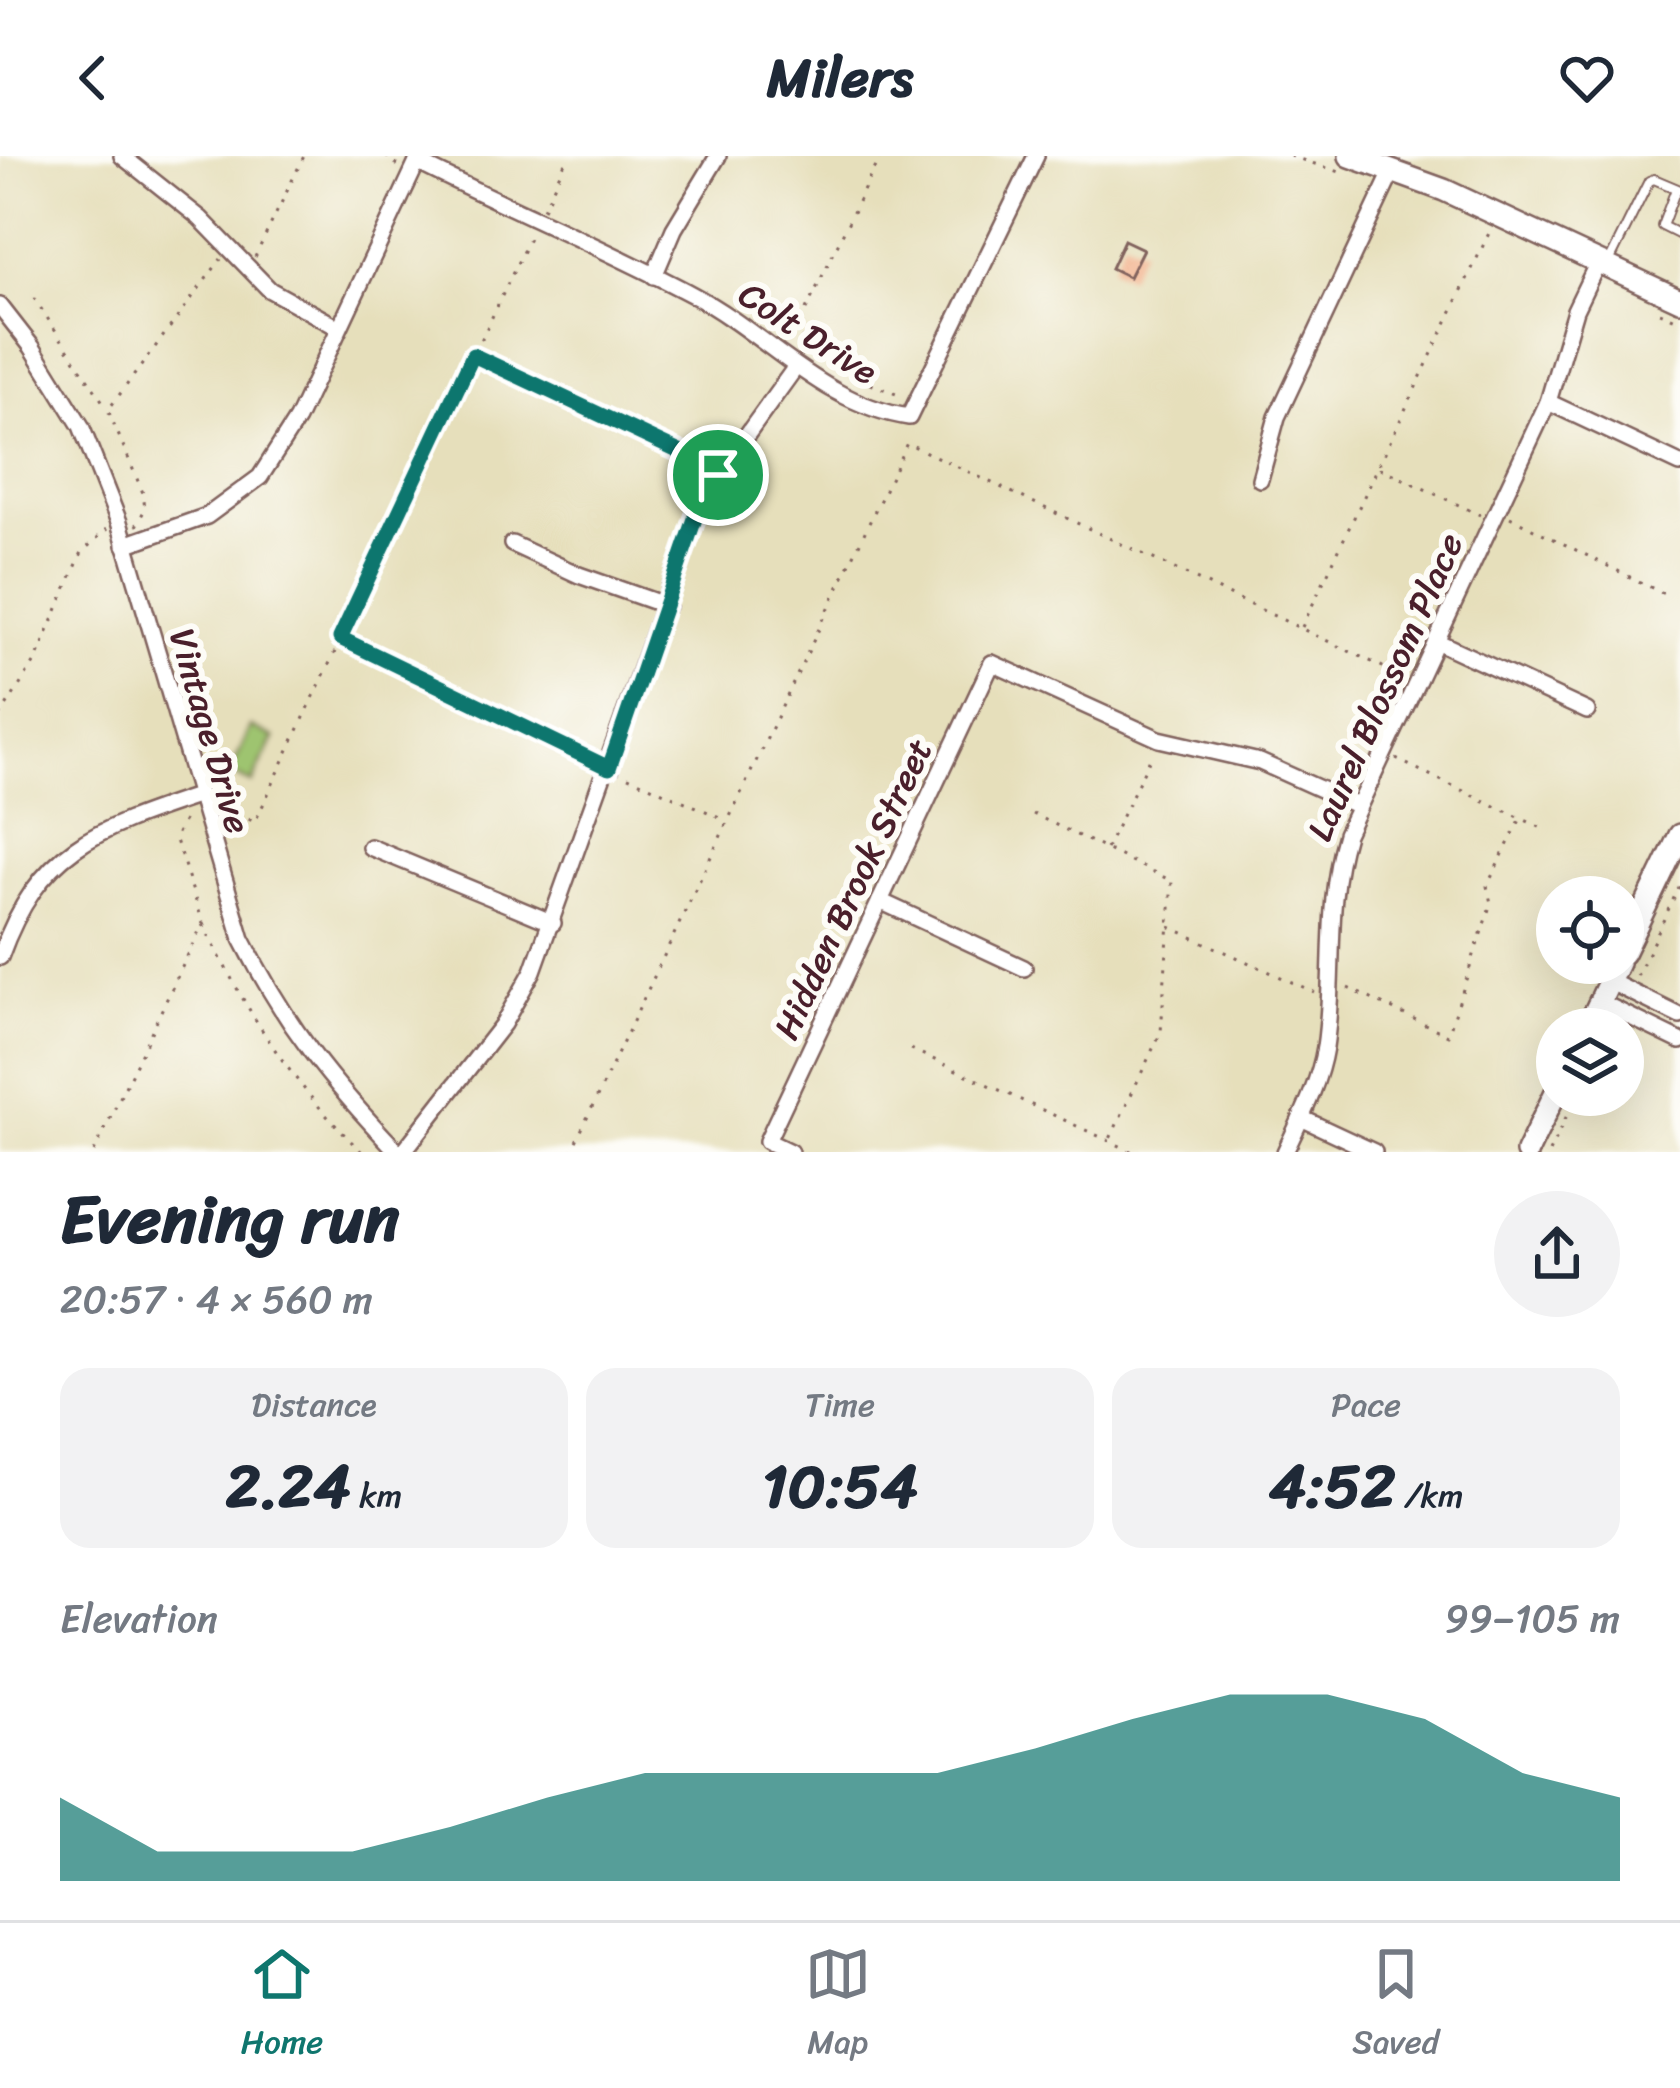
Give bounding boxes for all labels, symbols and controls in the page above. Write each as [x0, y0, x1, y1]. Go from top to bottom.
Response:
text: Milers [767, 30, 913, 126]
icon: back [60, 45, 126, 111]
icon: heart [1554, 45, 1620, 111]
street label: Colt Drive [725, 264, 891, 402]
pin [667, 424, 769, 526]
icon: arrive [685, 442, 751, 508]
street label: Laurel Blossom Place [1288, 522, 1482, 852]
street label: Vintage Drive [150, 621, 270, 841]
street label: Hidden Brook Street [755, 728, 951, 1050]
map controls [1536, 876, 1644, 1116]
button: locate [1536, 876, 1644, 984]
button: layers [1536, 1008, 1644, 1116]
text: Evening run [60, 1161, 400, 1278]
button: share [1494, 1191, 1620, 1317]
text: 20:57 · 4 × 560 m [60, 1265, 373, 1334]
text: Distance [251, 1376, 377, 1434]
text: Time [805, 1376, 875, 1434]
text: Pace [1331, 1376, 1401, 1434]
text: 2.24 [226, 1434, 351, 1540]
text: 10:54 [762, 1434, 918, 1540]
text: 4:52 [1269, 1434, 1396, 1540]
text: km [351, 1467, 402, 1525]
text: /km [1396, 1467, 1463, 1525]
text: Elevation [60, 1584, 218, 1653]
text: 99–105 m [1445, 1584, 1620, 1653]
tab: Home [241, 1941, 323, 2071]
tab: Map [805, 1941, 871, 2071]
tab: Saved [1352, 1941, 1439, 2071]

